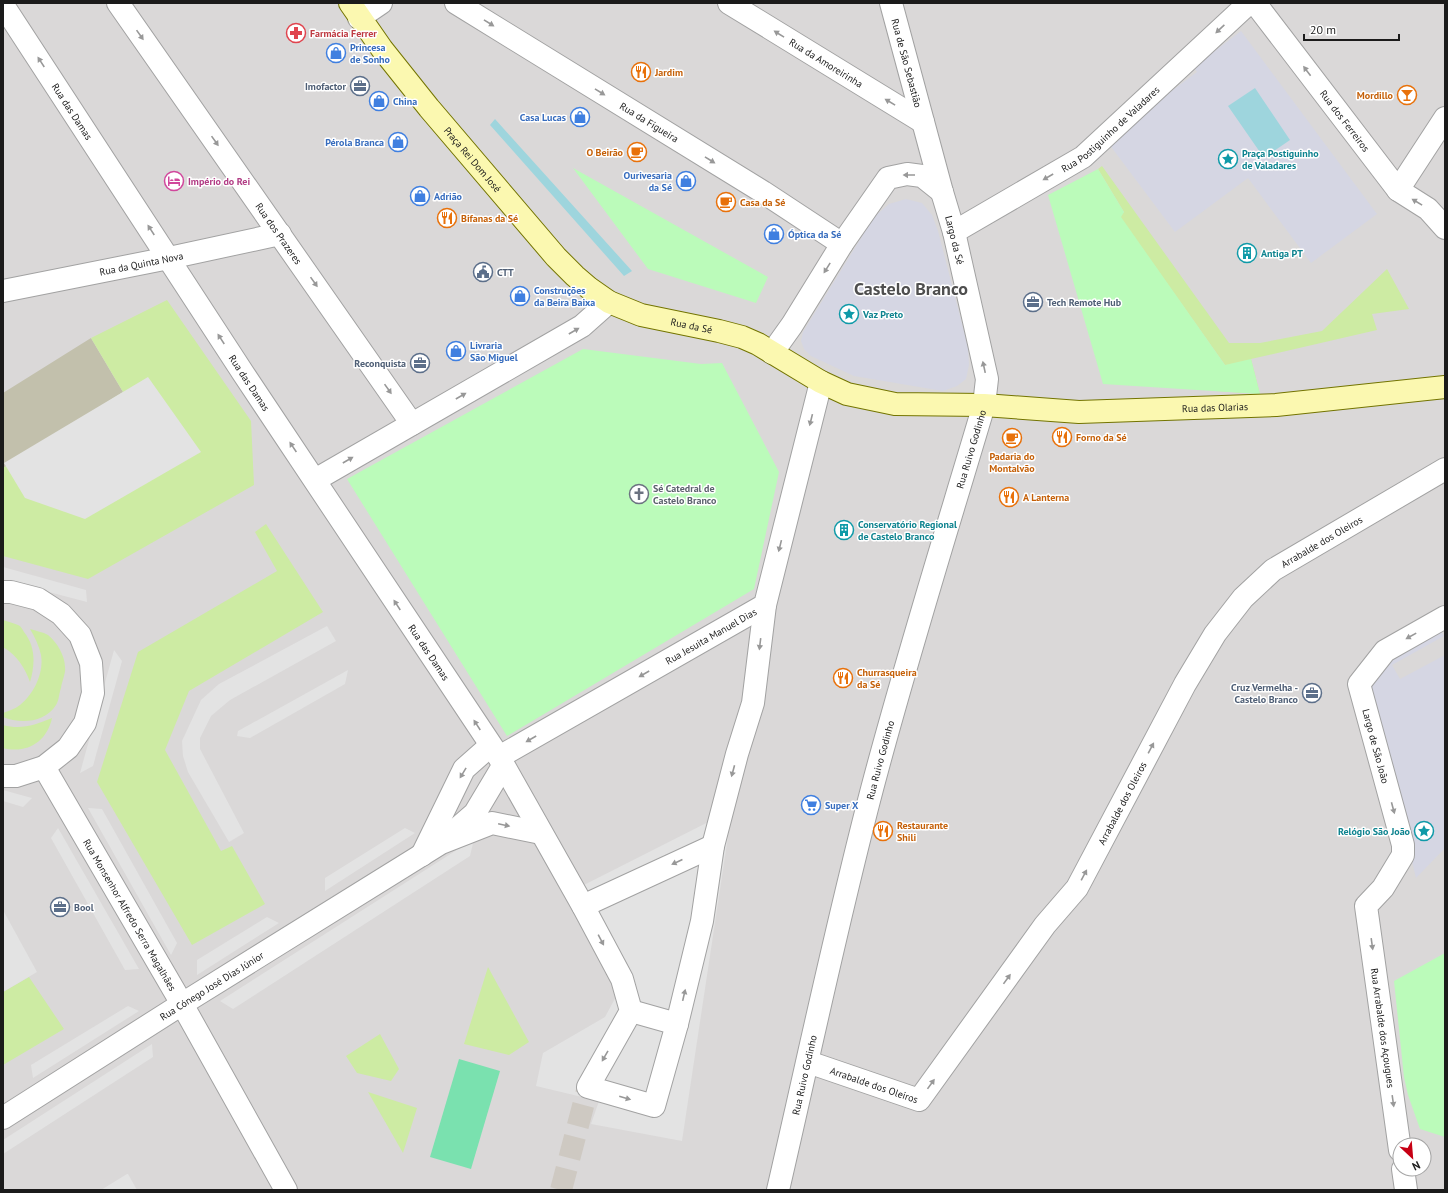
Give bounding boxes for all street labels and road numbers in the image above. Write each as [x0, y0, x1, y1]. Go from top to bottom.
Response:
street label: Rua de São Sebastião [888, 17, 925, 109]
street label: Rua da Amoreirinha [787, 35, 865, 91]
street label: Rua das Damas [49, 81, 95, 142]
street label: Rua Postiguinho de Valadares [1059, 83, 1162, 175]
street label: Rua dos Ferreiros [1317, 87, 1372, 154]
street label: Rua da Figueira [617, 99, 681, 145]
street label: Praça Rei Dom José [441, 124, 504, 195]
street label: Rua dos Prazeres [252, 200, 305, 267]
street label: Largo da Sé [942, 214, 967, 266]
street label: Rua da Quinta Nova [98, 249, 185, 279]
street label: Rua da Sé [669, 315, 713, 336]
street label: Rua das Damas [226, 352, 272, 414]
street label: Rua das Olarias [1182, 400, 1248, 415]
street label: Rua Ruivo Godinho [953, 408, 989, 490]
street label: Arrabalde dos Oleiros [1279, 513, 1365, 571]
street label: Rua Jesuita Manuel Dias [663, 605, 759, 668]
street label: Rua das Damas [405, 622, 452, 683]
street label: Largo de São João [1359, 707, 1392, 785]
street label: Rua Ruivo Godinho [863, 719, 897, 801]
street label: Arrabalde dos Oleiros [1095, 759, 1150, 847]
street label: Rua Monsenhor Alfredo Serra Magalhães [80, 837, 179, 993]
street label: Rua Cónego José Dias Júnior [157, 949, 267, 1023]
street label: Rua Arrabalde dos Açougues [1368, 967, 1397, 1089]
street label: Rua Ruivo Godinho [789, 1034, 820, 1116]
street label: Arrabalde dos Oleiros [828, 1064, 920, 1106]

